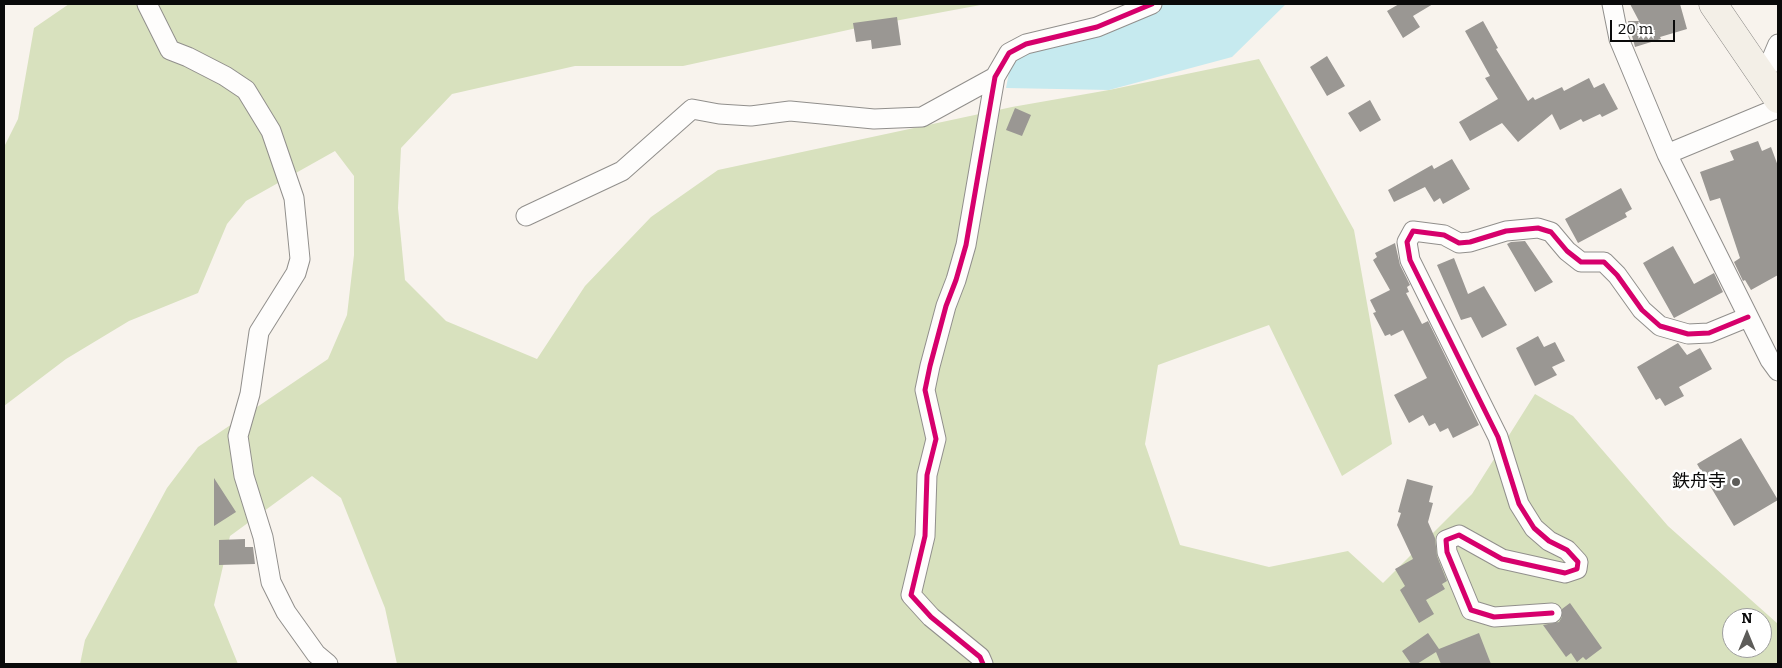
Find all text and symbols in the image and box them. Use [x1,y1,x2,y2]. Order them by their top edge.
scale bar [1612,10,1677,42]
text: 20 m [1618,20,1653,38]
place label: 鉄舟寺 [1672,471,1726,493]
marker: 鉄舟寺 [1730,476,1742,488]
north arrow [1722,608,1772,658]
text: N [1742,610,1752,627]

